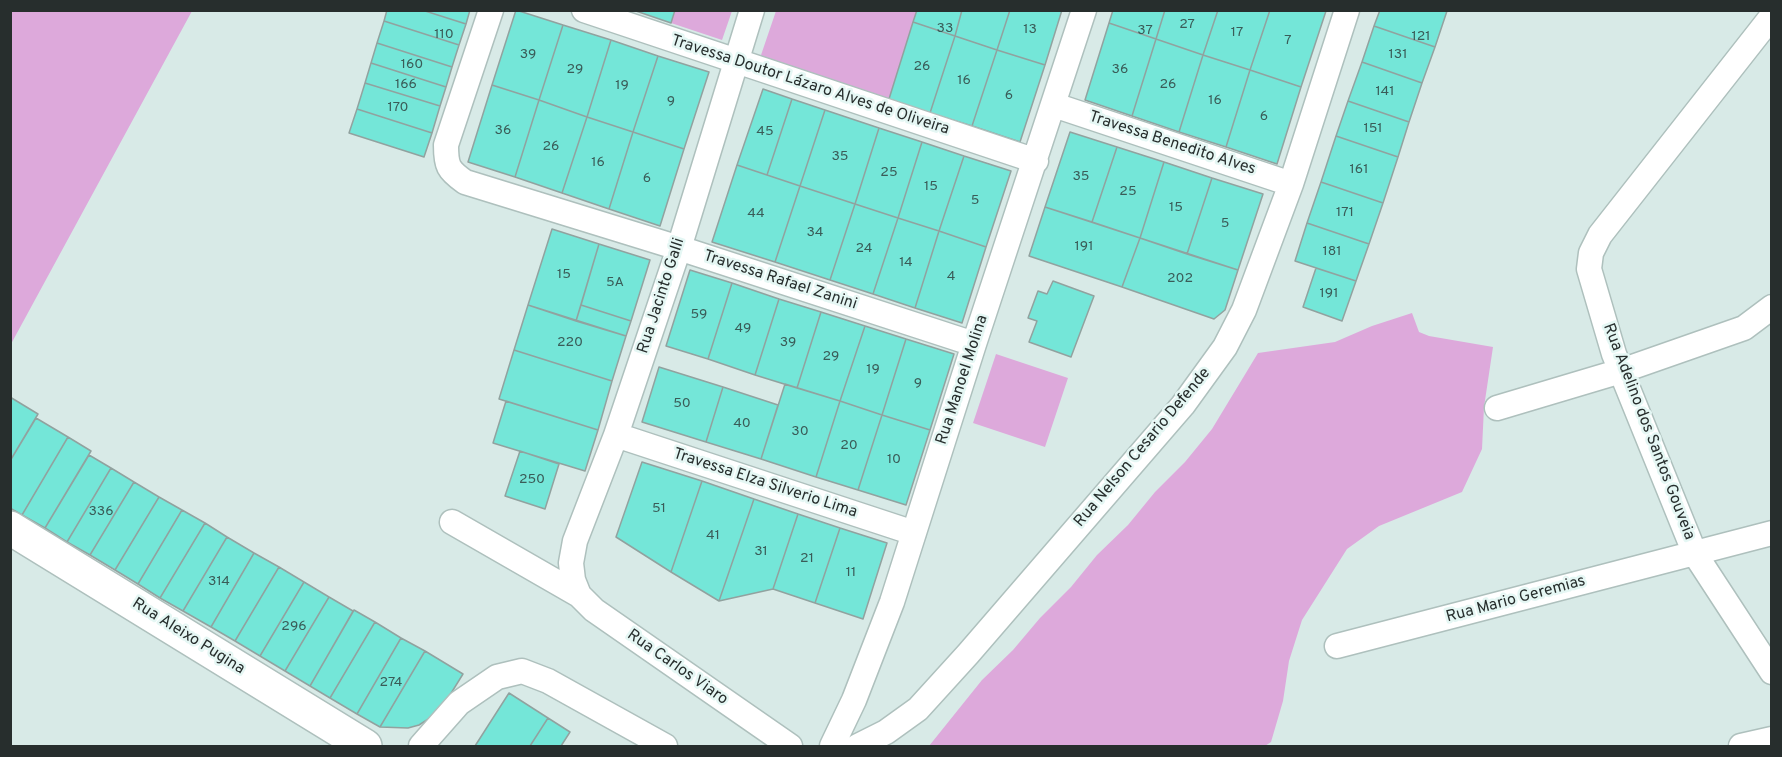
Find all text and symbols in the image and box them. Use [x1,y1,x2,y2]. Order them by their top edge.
house number: 27 [1179,17,1195,33]
house number: 33 [937,21,953,37]
house number: 13 [1023,22,1037,38]
house number: 37 [1137,23,1153,39]
house number: 17 [1231,25,1243,41]
house number: 110 [434,27,454,43]
house number: 121 [1411,29,1431,45]
street label: Travessa Doutor Lázaro Alves de Oliveira [669,32,951,140]
house number: 7 [1284,33,1292,49]
house number: 39 [520,47,536,63]
house number: 131 [1389,47,1407,63]
house number: 160 [401,57,423,73]
house number: 26 [914,59,930,75]
house number: 29 [567,62,583,78]
house number: 36 [1112,62,1128,78]
house number: 16 [957,73,971,89]
house number: 166 [395,77,417,93]
house number: 26 [1160,77,1176,93]
house number: 19 [615,78,629,94]
house number: 141 [1376,84,1394,100]
house number: 6 [1005,88,1013,104]
house number: 16 [1208,93,1222,109]
house number: 9 [667,94,675,110]
house number: 170 [387,100,409,116]
street label: Travessa Benedito Alves [1086,108,1258,180]
house number: 6 [1260,109,1268,125]
house number: 151 [1363,121,1383,137]
house number: 36 [495,123,511,139]
house number: 45 [756,124,774,140]
house number: 26 [543,139,559,155]
house number: 35 [831,149,849,165]
house number: 16 [591,155,605,171]
house number: 161 [1350,162,1368,178]
house number: 25 [880,165,898,181]
house number: 35 [1072,169,1090,185]
house number: 6 [643,171,651,187]
house number: 15 [924,179,938,195]
house number: 25 [1119,184,1137,200]
house number: 5 [971,193,979,209]
house number: 15 [1169,200,1183,216]
house number: 171 [1336,205,1354,221]
house number: 44 [747,206,765,222]
house number: 5 [1221,216,1229,232]
house number: 34 [806,225,824,241]
street label: Rua Jacinto Galli [634,236,690,356]
house number: 191 [1075,239,1093,255]
house number: 24 [855,241,873,257]
house number: 181 [1323,244,1341,260]
street label: Travessa Rafael Zanini [701,247,859,315]
house number: 14 [899,255,913,271]
house number: 15 [557,267,571,283]
house number: 4 [947,269,955,285]
house number: 202 [1167,271,1193,287]
house number: 5A [606,275,624,291]
house number: 191 [1320,286,1338,302]
house number: 59 [691,307,707,323]
street label: Rua Manoel Molina [933,313,993,447]
house number: 49 [735,321,751,337]
street label: Rua Adelino dos Santos Gouveia [1598,321,1698,543]
house number: 220 [557,335,583,351]
house number: 39 [780,335,796,351]
house number: 29 [823,349,839,365]
house number: 19 [866,362,880,378]
street label: Rua Nelson Cesario Defende [1071,364,1215,532]
house number: 9 [914,376,922,392]
house number: 50 [673,396,691,412]
house number: 40 [733,416,751,432]
house number: 30 [791,424,809,440]
house number: 20 [840,438,858,454]
street label: Travessa Elza Silverio Lima [670,445,860,523]
house number: 10 [887,452,901,468]
house number: 250 [519,472,545,488]
house number: 51 [652,501,666,517]
house number: 336 [88,504,114,520]
house number: 41 [706,528,720,544]
house number: 31 [754,544,768,560]
house number: 21 [800,551,814,567]
house number: 11 [846,565,856,581]
street label: Rua Mario Geremias [1444,572,1588,628]
house number: 314 [208,574,230,590]
street label: Rua Aleixo Pugina [128,595,248,679]
house number: 296 [281,619,307,635]
street label: Rua Carlos Viaro [623,626,731,710]
house number: 274 [379,675,403,691]

